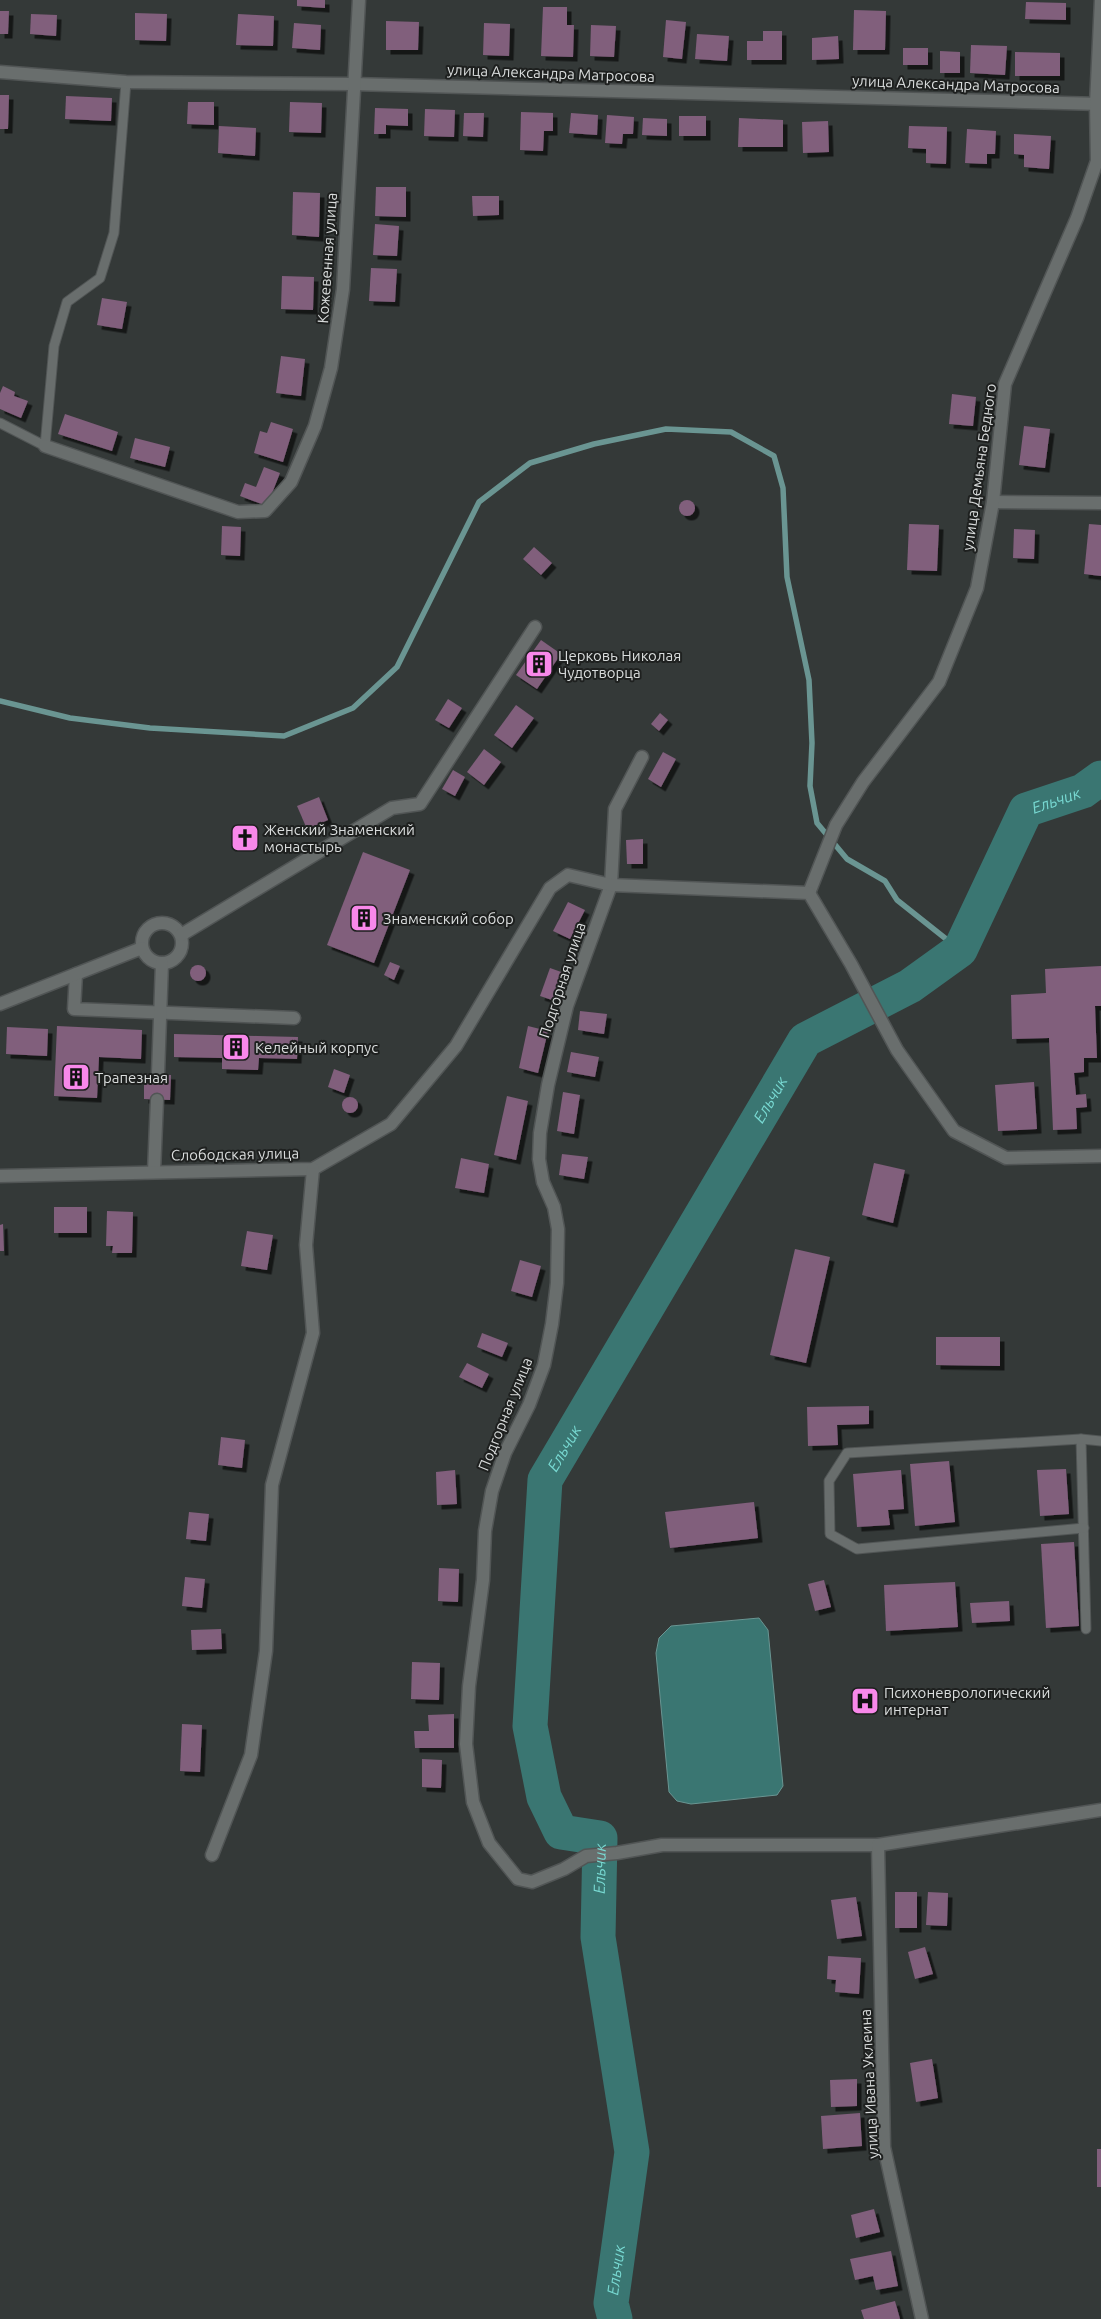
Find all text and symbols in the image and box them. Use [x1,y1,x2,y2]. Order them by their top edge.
street label: улица Александра Матросова [447,61,655,85]
street label: улица Александра Матросова [852,72,1060,96]
street label: Кожевенная улица [314,192,340,324]
street label: улица Демьяна Бедного [959,382,999,552]
place label: Церковь Николая Чудотворца [558,647,681,681]
building icon: Церковь Николая Чудотворца [524,649,554,679]
water label: Ельчик [1029,783,1083,817]
place label: Женский Знаменский монастырь [264,821,415,855]
church icon: Женский Знаменский монастырь [230,823,260,853]
building icon: Знаменский собор [349,903,379,933]
place label: Знаменский собор [383,910,514,927]
street label: Подгорная улица [535,920,589,1040]
building icon: Келейный корпус [221,1032,251,1062]
place label: Келейный корпус [255,1039,378,1056]
building icon: Трапезная [61,1062,91,1092]
place label: Трапезная [95,1069,168,1086]
water label: Ельчик [749,1072,791,1126]
street label: Слободская улица [171,1144,299,1164]
street label: Подгорная улица [475,1355,535,1473]
water label: Ельчик [543,1421,585,1474]
place label: Психоневрологический интернат [884,1684,1050,1718]
hospital icon: Психоневрологический интернат [850,1686,880,1716]
water label: Ельчик [590,1843,609,1894]
street label: улица Ивана Уклеина [857,2009,881,2159]
water label: Ельчик [603,2243,628,2296]

